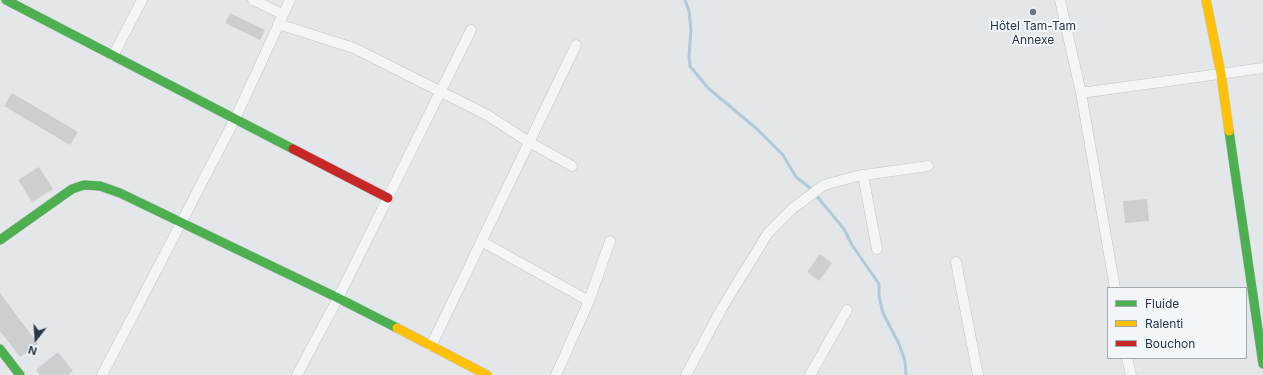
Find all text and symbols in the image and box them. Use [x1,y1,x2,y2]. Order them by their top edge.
marker: Hôtel Tam-Tam Annexe [1028,7,1038,17]
place label: Hôtel Tam-Tam Annexe [990,19,1076,47]
legend [1107,287,1247,359]
text: Fluide [1145,296,1179,311]
text: Ralenti [1145,316,1183,331]
north arrow [16,319,56,359]
text: Bouchon [1145,336,1195,351]
text: N [26,343,39,358]

